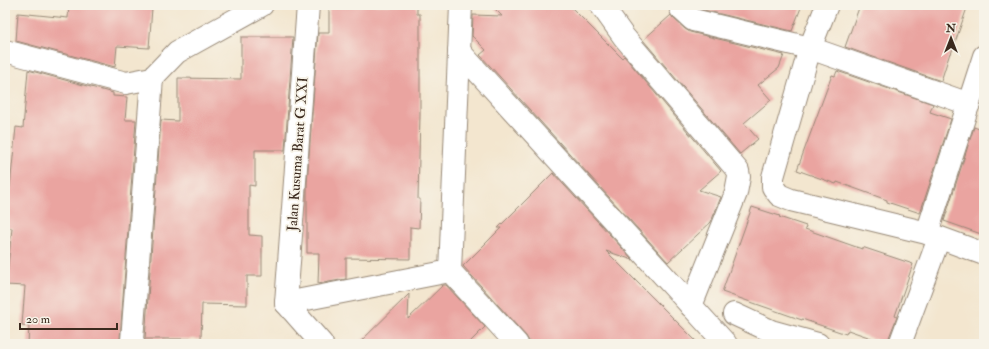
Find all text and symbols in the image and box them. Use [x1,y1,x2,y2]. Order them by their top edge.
north arrow [931,18,971,58]
text: N [945,22,957,35]
street label: Jalan Kusuma Barat G XXI [284,76,311,233]
scale bar [20,305,117,331]
text: 20 m [26,312,51,327]

